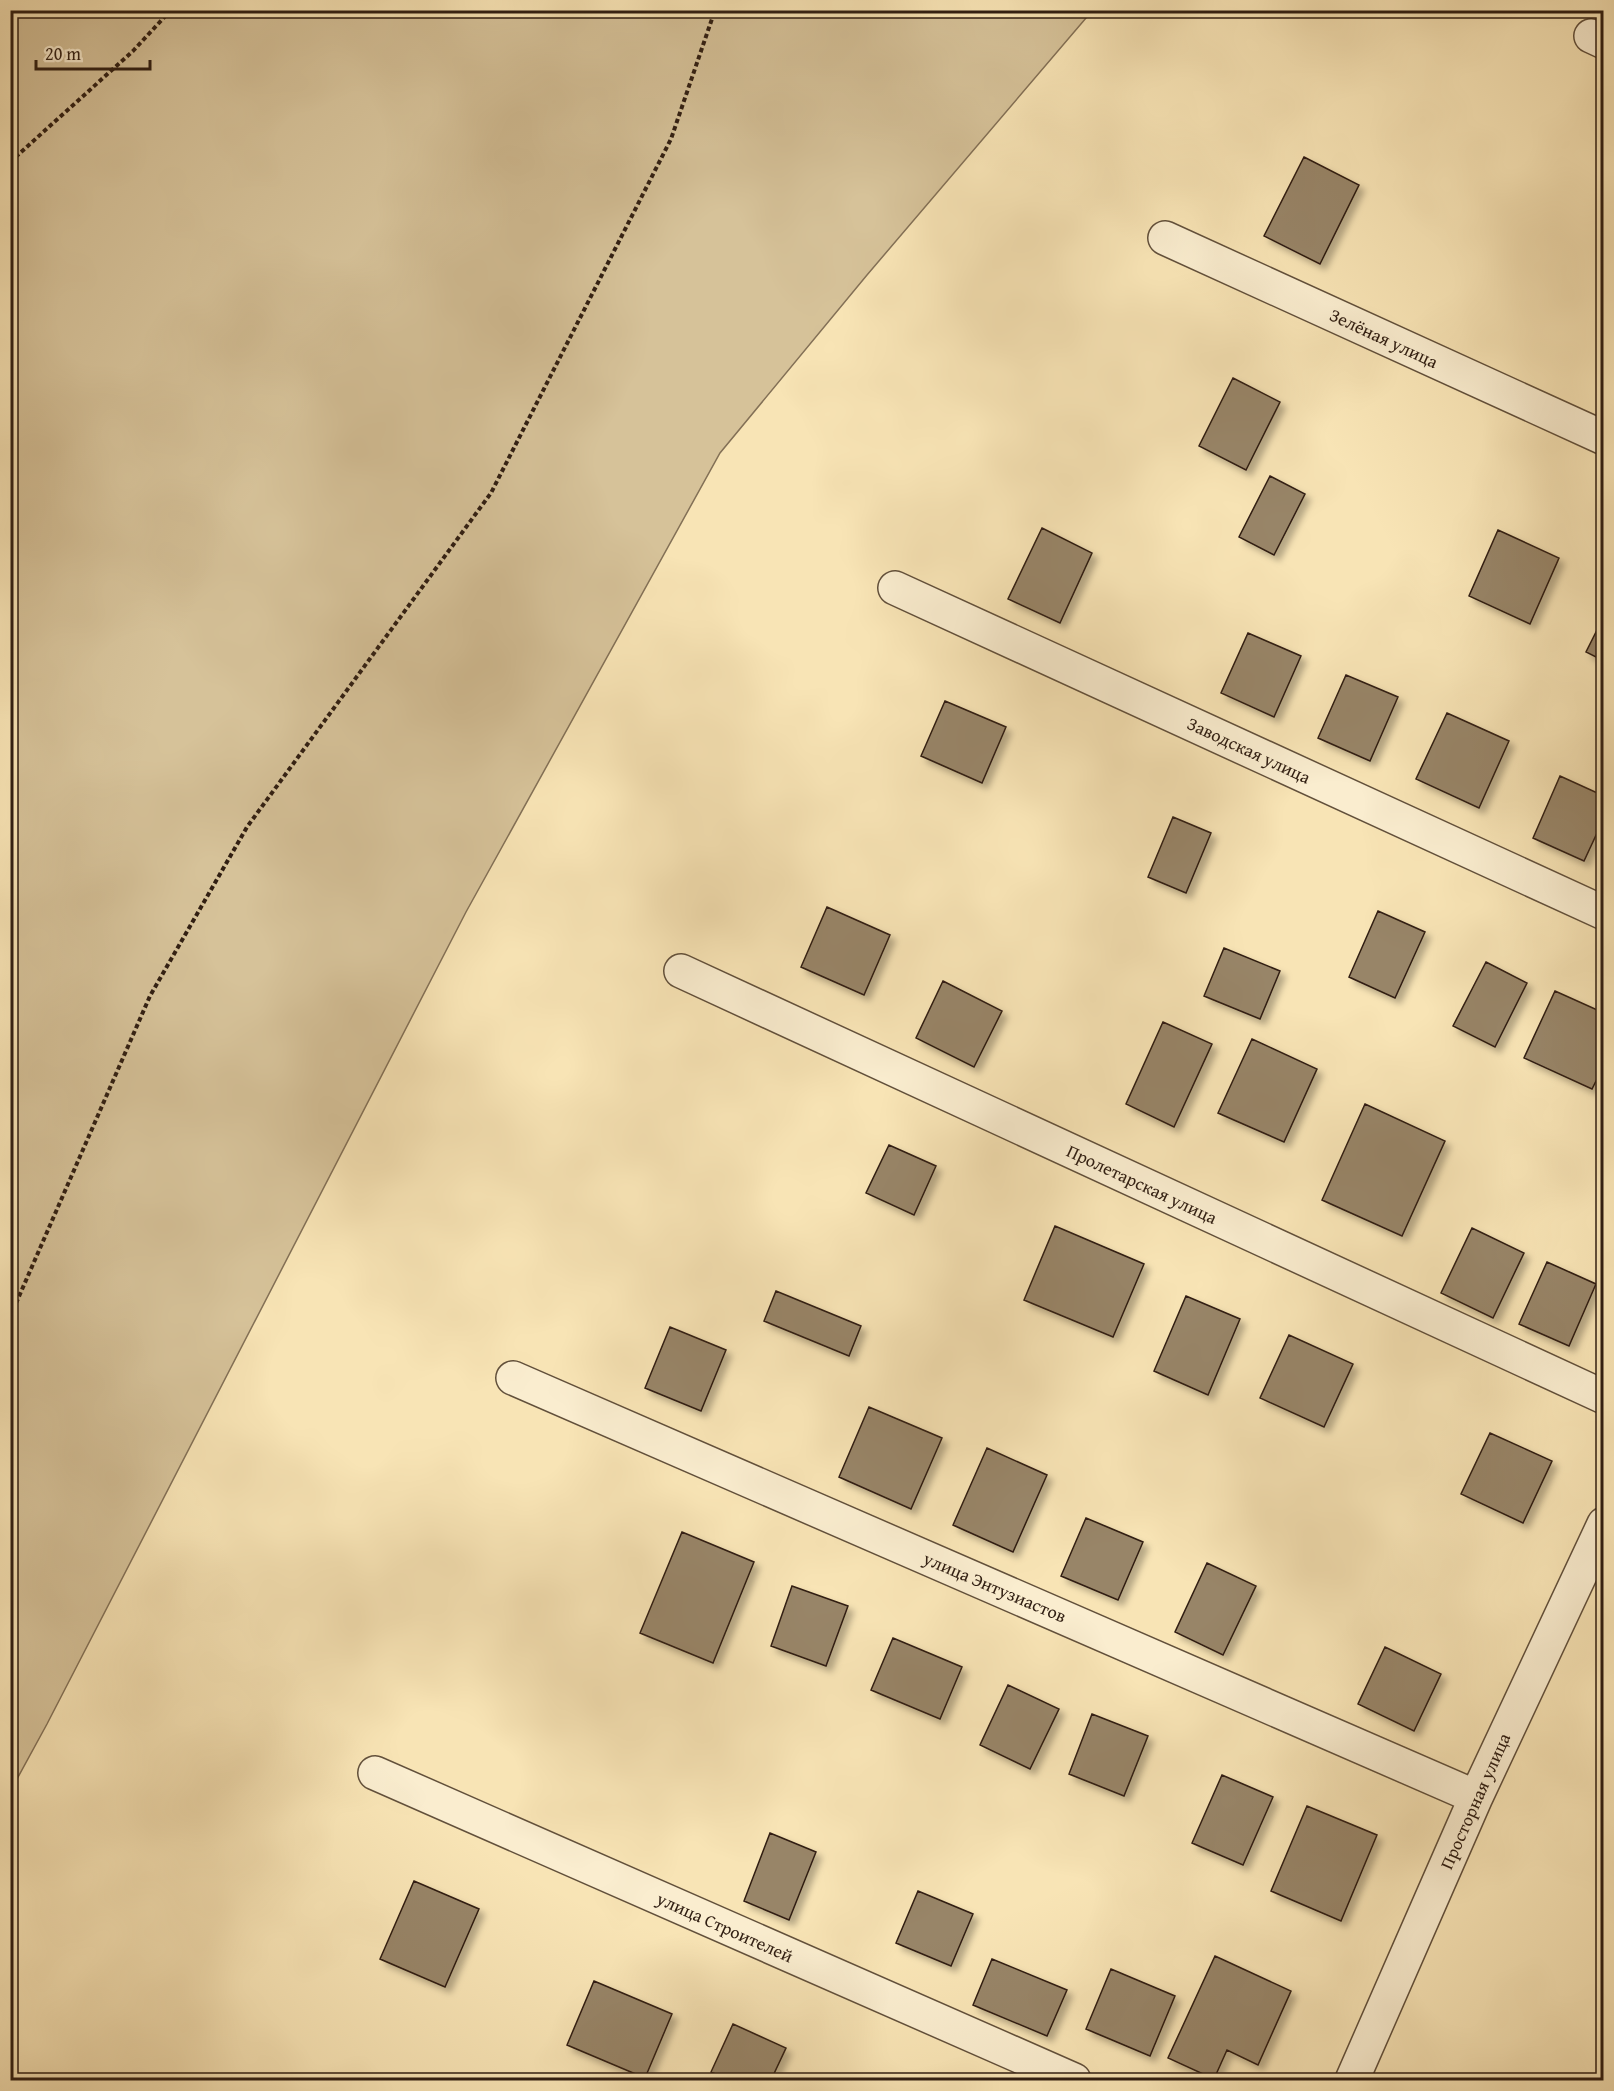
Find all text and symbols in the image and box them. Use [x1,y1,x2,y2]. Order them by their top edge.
scale bar [36,33,150,71]
text: 20 m [45,40,81,67]
street label: Зелёная улица [1325,301,1443,375]
street label: Заводская улица [1183,710,1315,791]
street label: Пролетарская улица [1062,1137,1222,1231]
street label: улица Энтузиастов [918,1544,1071,1629]
street label: Просторная улица [1433,1728,1517,1874]
street label: улица Строителей [652,1884,798,1969]

